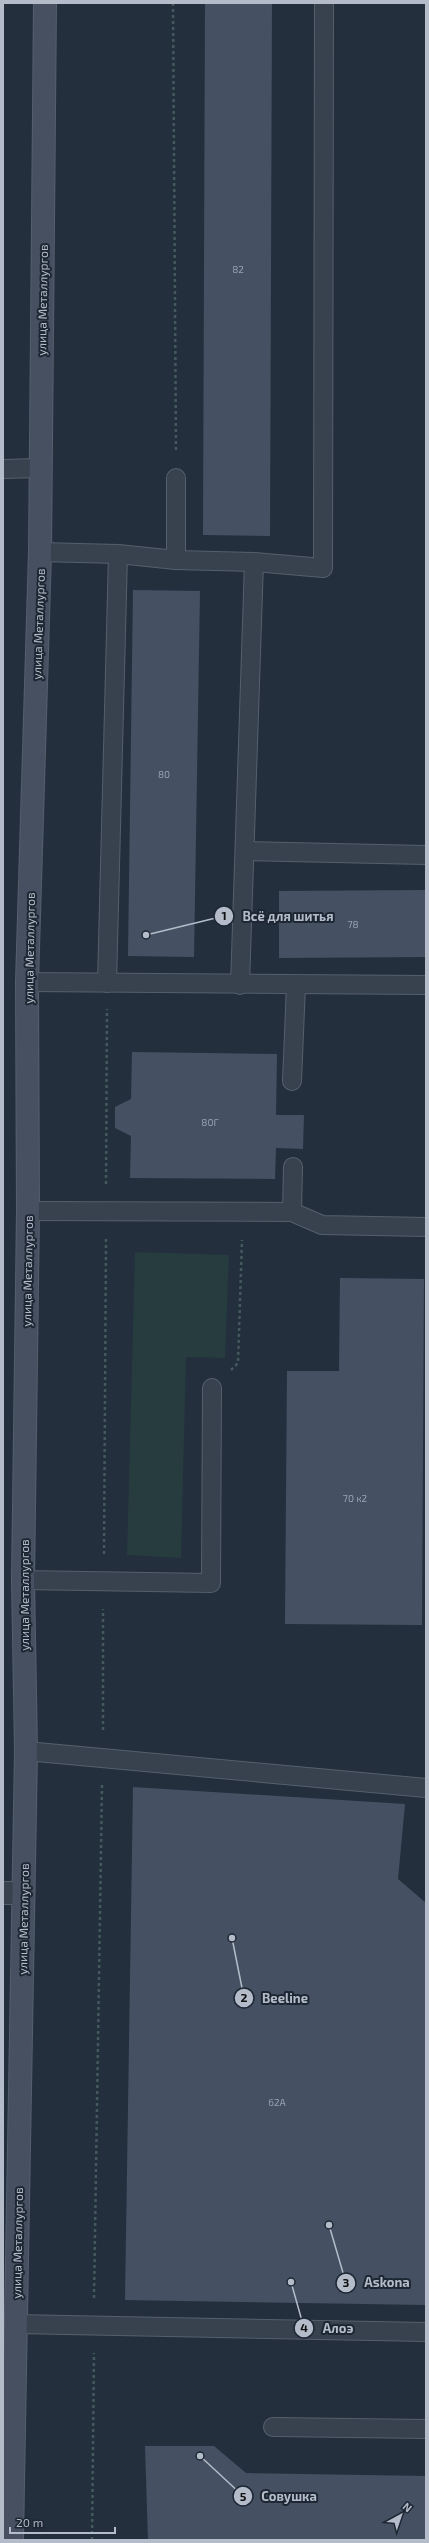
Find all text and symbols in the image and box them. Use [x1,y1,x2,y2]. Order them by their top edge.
street label: улица Металлургов [34,244,51,356]
house number: 82 [232,263,244,275]
street label: улица Металлургов [29,568,48,680]
house number: 80 [158,768,170,780]
street label: улица Металлургов [21,892,38,1004]
callout: Всё для шитья [214,903,341,928]
text: 1 [221,908,227,922]
text: Всё для шитья [243,908,333,924]
house number: 78 [347,918,359,930]
house number: 80Г [201,1116,219,1128]
street label: улица Металлургов [19,1215,36,1327]
house number: 70 к2 [343,1492,368,1504]
street label: улица Металлургов [17,1539,32,1651]
street label: улица Металлургов [15,1863,32,1975]
callout: Beeline [234,1986,316,2011]
text: 2 [241,1990,248,2004]
text: Beeline [262,1990,308,2006]
house number: 62А [268,2096,287,2108]
street label: улица Металлургов [9,2187,26,2299]
callout: Askona [336,2270,417,2295]
text: Askona [364,2274,410,2290]
text: 3 [343,2275,350,2289]
callout: Алоэ [294,2316,361,2341]
text: 4 [300,2320,308,2334]
text: Алоэ [323,2320,353,2336]
callout: Совушка [233,2484,325,2509]
text: Совушка [261,2488,317,2504]
text: 5 [240,2489,247,2503]
north arrow [381,2495,421,2535]
text: N [401,2499,415,2515]
scale bar [10,2509,115,2535]
text: 20 m [16,2515,43,2529]

